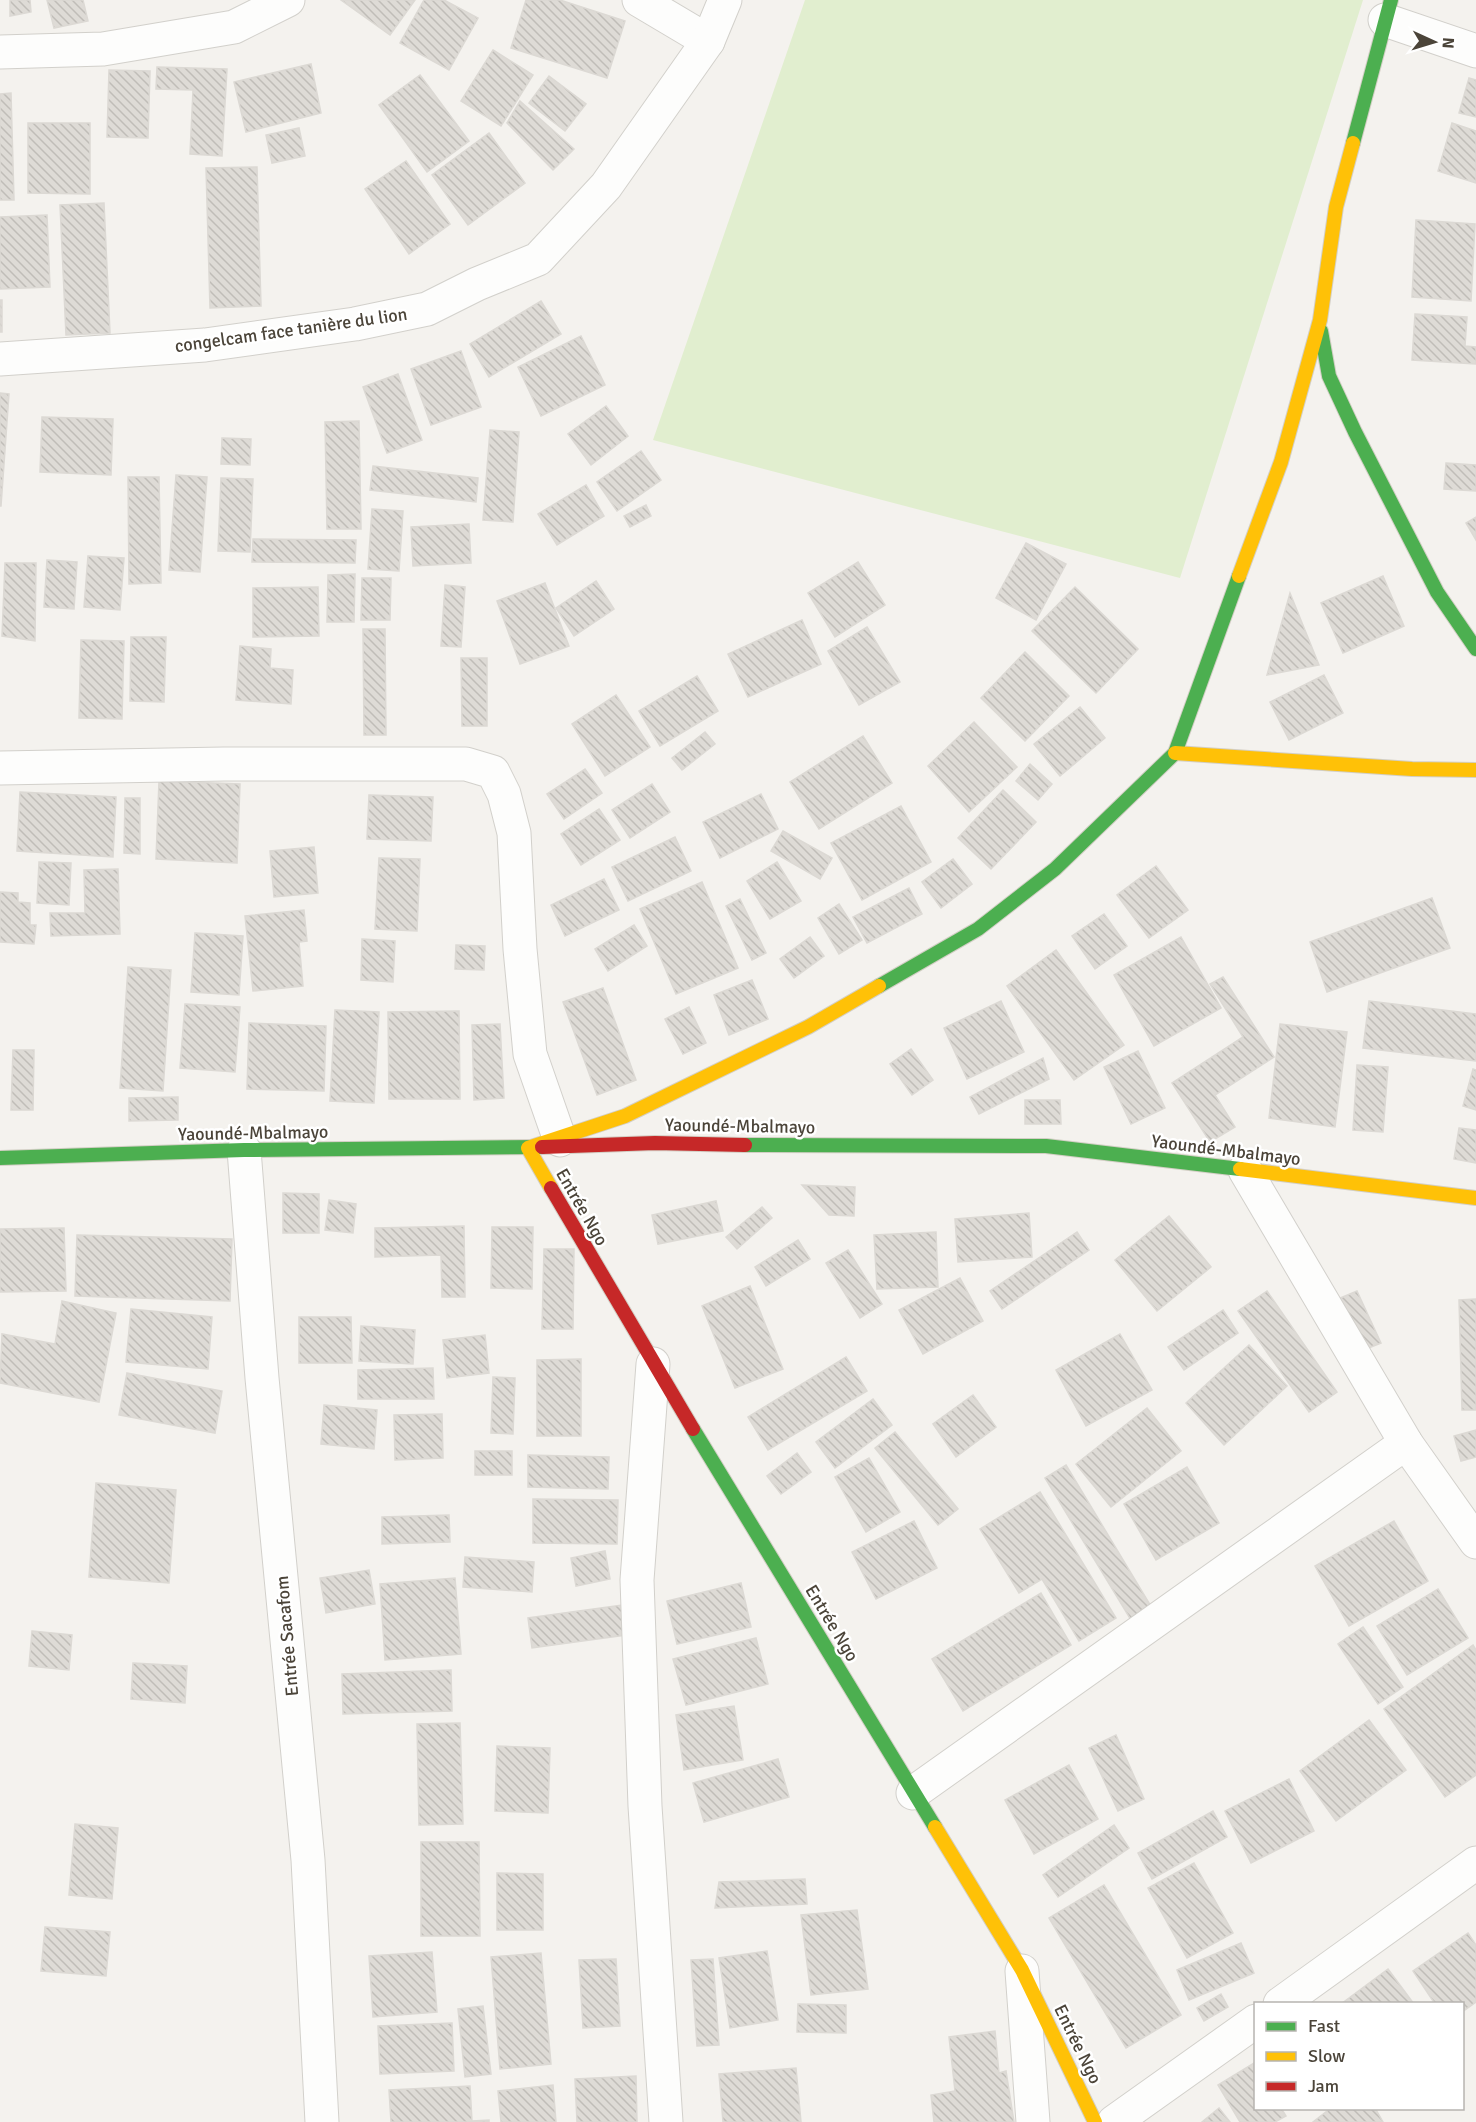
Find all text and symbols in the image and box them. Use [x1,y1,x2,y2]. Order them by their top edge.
north arrow [1404,12,1464,72]
text: N [1438,37,1458,49]
street label: congelcam face tanière du lion [173,303,409,357]
street label: Yaoundé-Mbalmayo [665,1114,815,1138]
street label: Yaoundé-Mbalmayo [178,1121,328,1145]
street label: Yaoundé-Mbalmayo [1150,1130,1302,1170]
street label: Entrée Ngo [551,1164,613,1250]
street label: Entrée Sacafom [271,1575,303,1697]
street label: Entrée Ngo [801,1581,863,1665]
street label: Entrée Ngo [1049,2001,1107,2087]
legend [1254,2002,1464,2110]
text: Fast [1308,2015,1340,2037]
text: Slow [1308,2045,1345,2067]
text: Jam [1308,2075,1339,2097]

